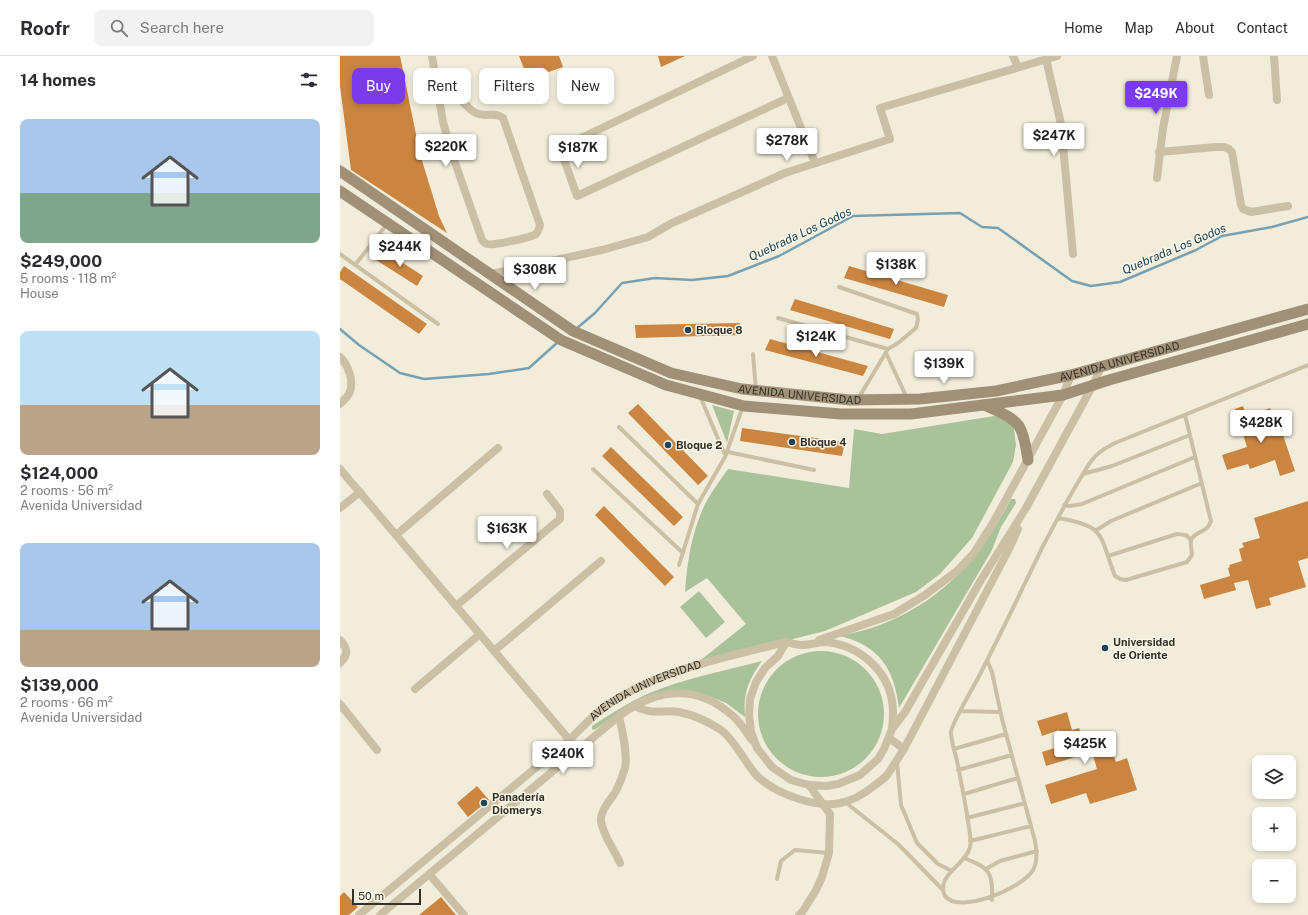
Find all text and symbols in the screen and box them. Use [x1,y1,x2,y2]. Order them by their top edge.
search box [94,10,374,46]
text: Roofr [20,17,70,39]
icon: search [108,17,130,39]
text: Search here [140,19,224,36]
text: Home [1064,20,1103,36]
text: Map [1125,20,1153,36]
text: About [1175,20,1215,36]
text: Contact [1237,20,1288,36]
chip: Buy [352,68,405,104]
chip: Rent [413,68,471,104]
chip: Filters [479,68,549,104]
chip: New [557,68,614,104]
icon: filters [298,69,320,91]
text: 14 homes [20,70,96,90]
pin: $249K [1128,81,1184,115]
text: $249K [1134,86,1178,101]
pin: $247K [1026,123,1082,157]
pin: $278K [759,128,815,162]
text: $247K [1032,128,1076,143]
text: $278K [765,133,809,148]
pin: $220K [418,134,474,168]
pin: $187K [550,135,606,169]
text: $220K [424,139,468,154]
text: $187K [558,140,598,155]
icon: home [134,145,206,217]
water label: Quebrada Los Godos [746,204,854,264]
water label: Quebrada Los Godos [1120,221,1228,277]
pin: $244K [372,234,428,268]
text: $244K [378,239,422,254]
text: $249,000 [20,251,102,271]
pin: $138K [868,252,924,286]
pin: $308K [507,257,563,291]
text: $138K [875,257,917,272]
text: $308K [513,262,557,277]
text: 5 rooms · 118 m² [20,271,116,286]
text: House [20,286,59,301]
place label: Bloque 8 [696,324,743,336]
pin: $124K [788,324,844,358]
marker: Bloque 8 [683,325,693,335]
text: $124K [796,329,836,344]
street label: AVENIDA UNIVERSIDAD [1058,339,1181,383]
pin: $139K [916,351,972,385]
text: $139K [924,356,964,371]
icon: home [134,357,206,429]
street label: AVENIDA UNIVERSIDAD [737,382,862,406]
pin: $428K [1233,410,1289,444]
text: $428K [1239,415,1283,430]
place label: Bloque 4 [800,436,846,448]
marker: Bloque 4 [787,437,797,447]
place label: Bloque 2 [676,439,722,451]
marker: Bloque 2 [663,440,673,450]
text: $124,000 [20,463,98,483]
text: 2 rooms · 56 m² [20,483,113,498]
text: Avenida Universidad [20,498,142,513]
pin: $163K [479,516,535,550]
text: $163K [487,521,527,536]
icon: home [134,569,206,641]
place label: Universidad de Oriente [1113,636,1175,661]
marker: Universidad de Oriente [1100,643,1110,653]
street label: AVENIDA UNIVERSIDAD [587,658,703,723]
text: $139,000 [20,675,99,695]
text: 2 rooms · 66 m² [20,695,113,710]
text: Avenida Universidad [20,710,142,725]
pin: $425K [1057,731,1113,765]
text: $425K [1063,736,1107,751]
pin: $240K [535,741,591,775]
text: $240K [541,746,585,761]
map controls [1252,755,1296,903]
button: layers [1252,755,1296,799]
place label: Panadería Diomerys [492,791,545,816]
marker: Panadería Diomerys [479,798,489,808]
button: + [1252,807,1296,851]
button: − [1252,859,1296,903]
scale bar [352,887,421,906]
text: 50 m [358,890,384,902]

